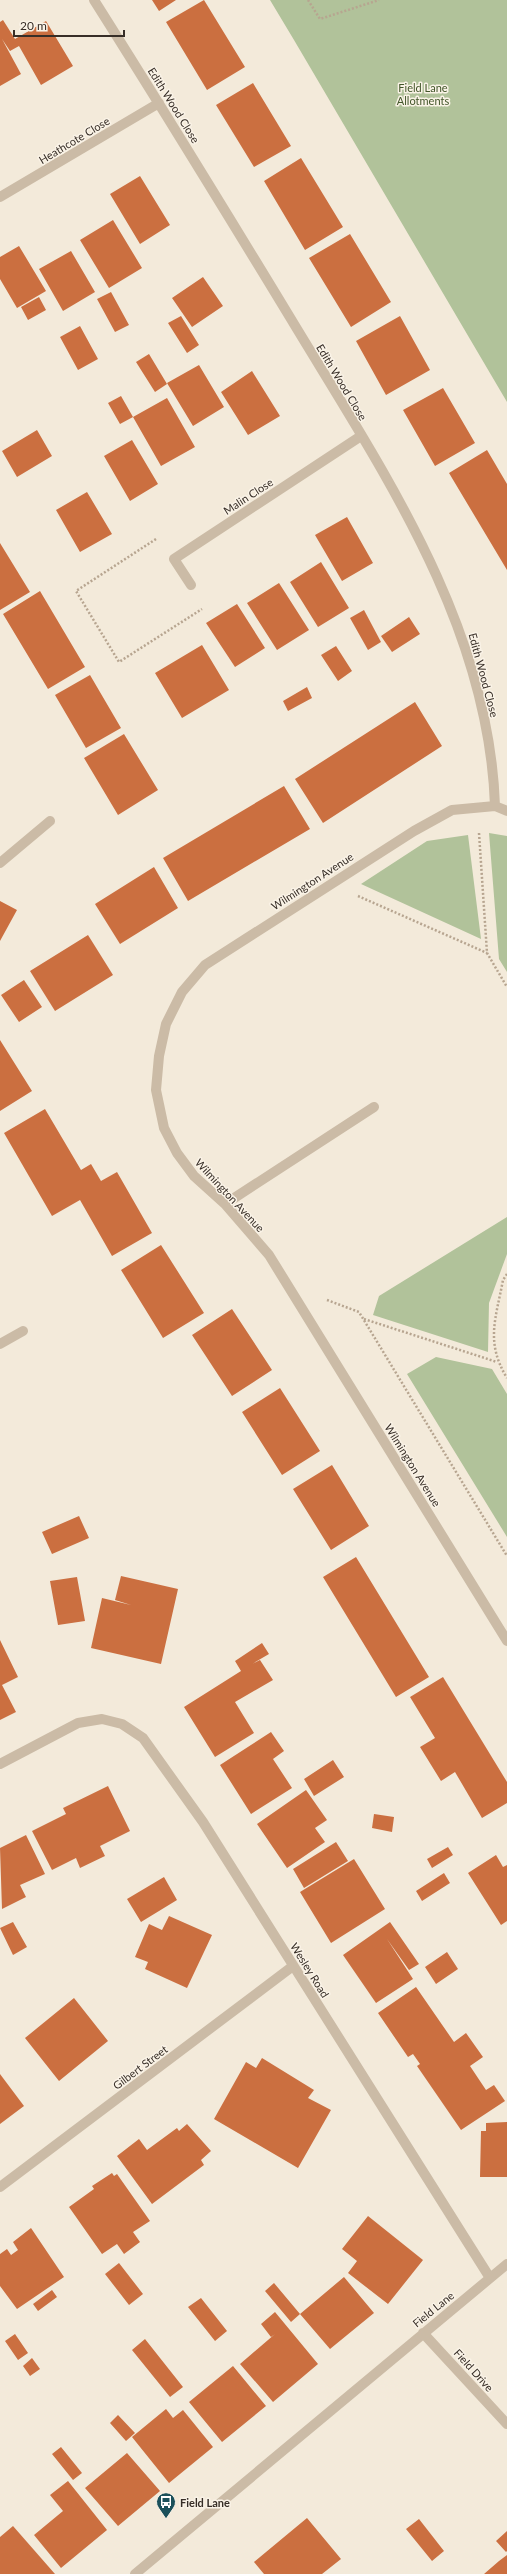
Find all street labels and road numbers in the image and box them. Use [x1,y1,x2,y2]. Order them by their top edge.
street label: Edith Wood Close [146,65,203,145]
street label: Heathcote Close [36,114,112,166]
street label: Edith Wood Close [314,342,370,423]
street label: Malin Close [221,475,275,517]
street label: Edith Wood Close [467,631,502,719]
street label: Wilmington Avenue [268,849,356,912]
street label: Wilmington Avenue [193,1156,267,1234]
street label: Wilmington Avenue [382,1421,444,1509]
street label: Wesley Road [288,1940,332,2000]
street label: Gilbert Street [110,2042,170,2092]
street label: Field Lane [410,2288,456,2330]
street label: Field Drive [452,2346,497,2394]

